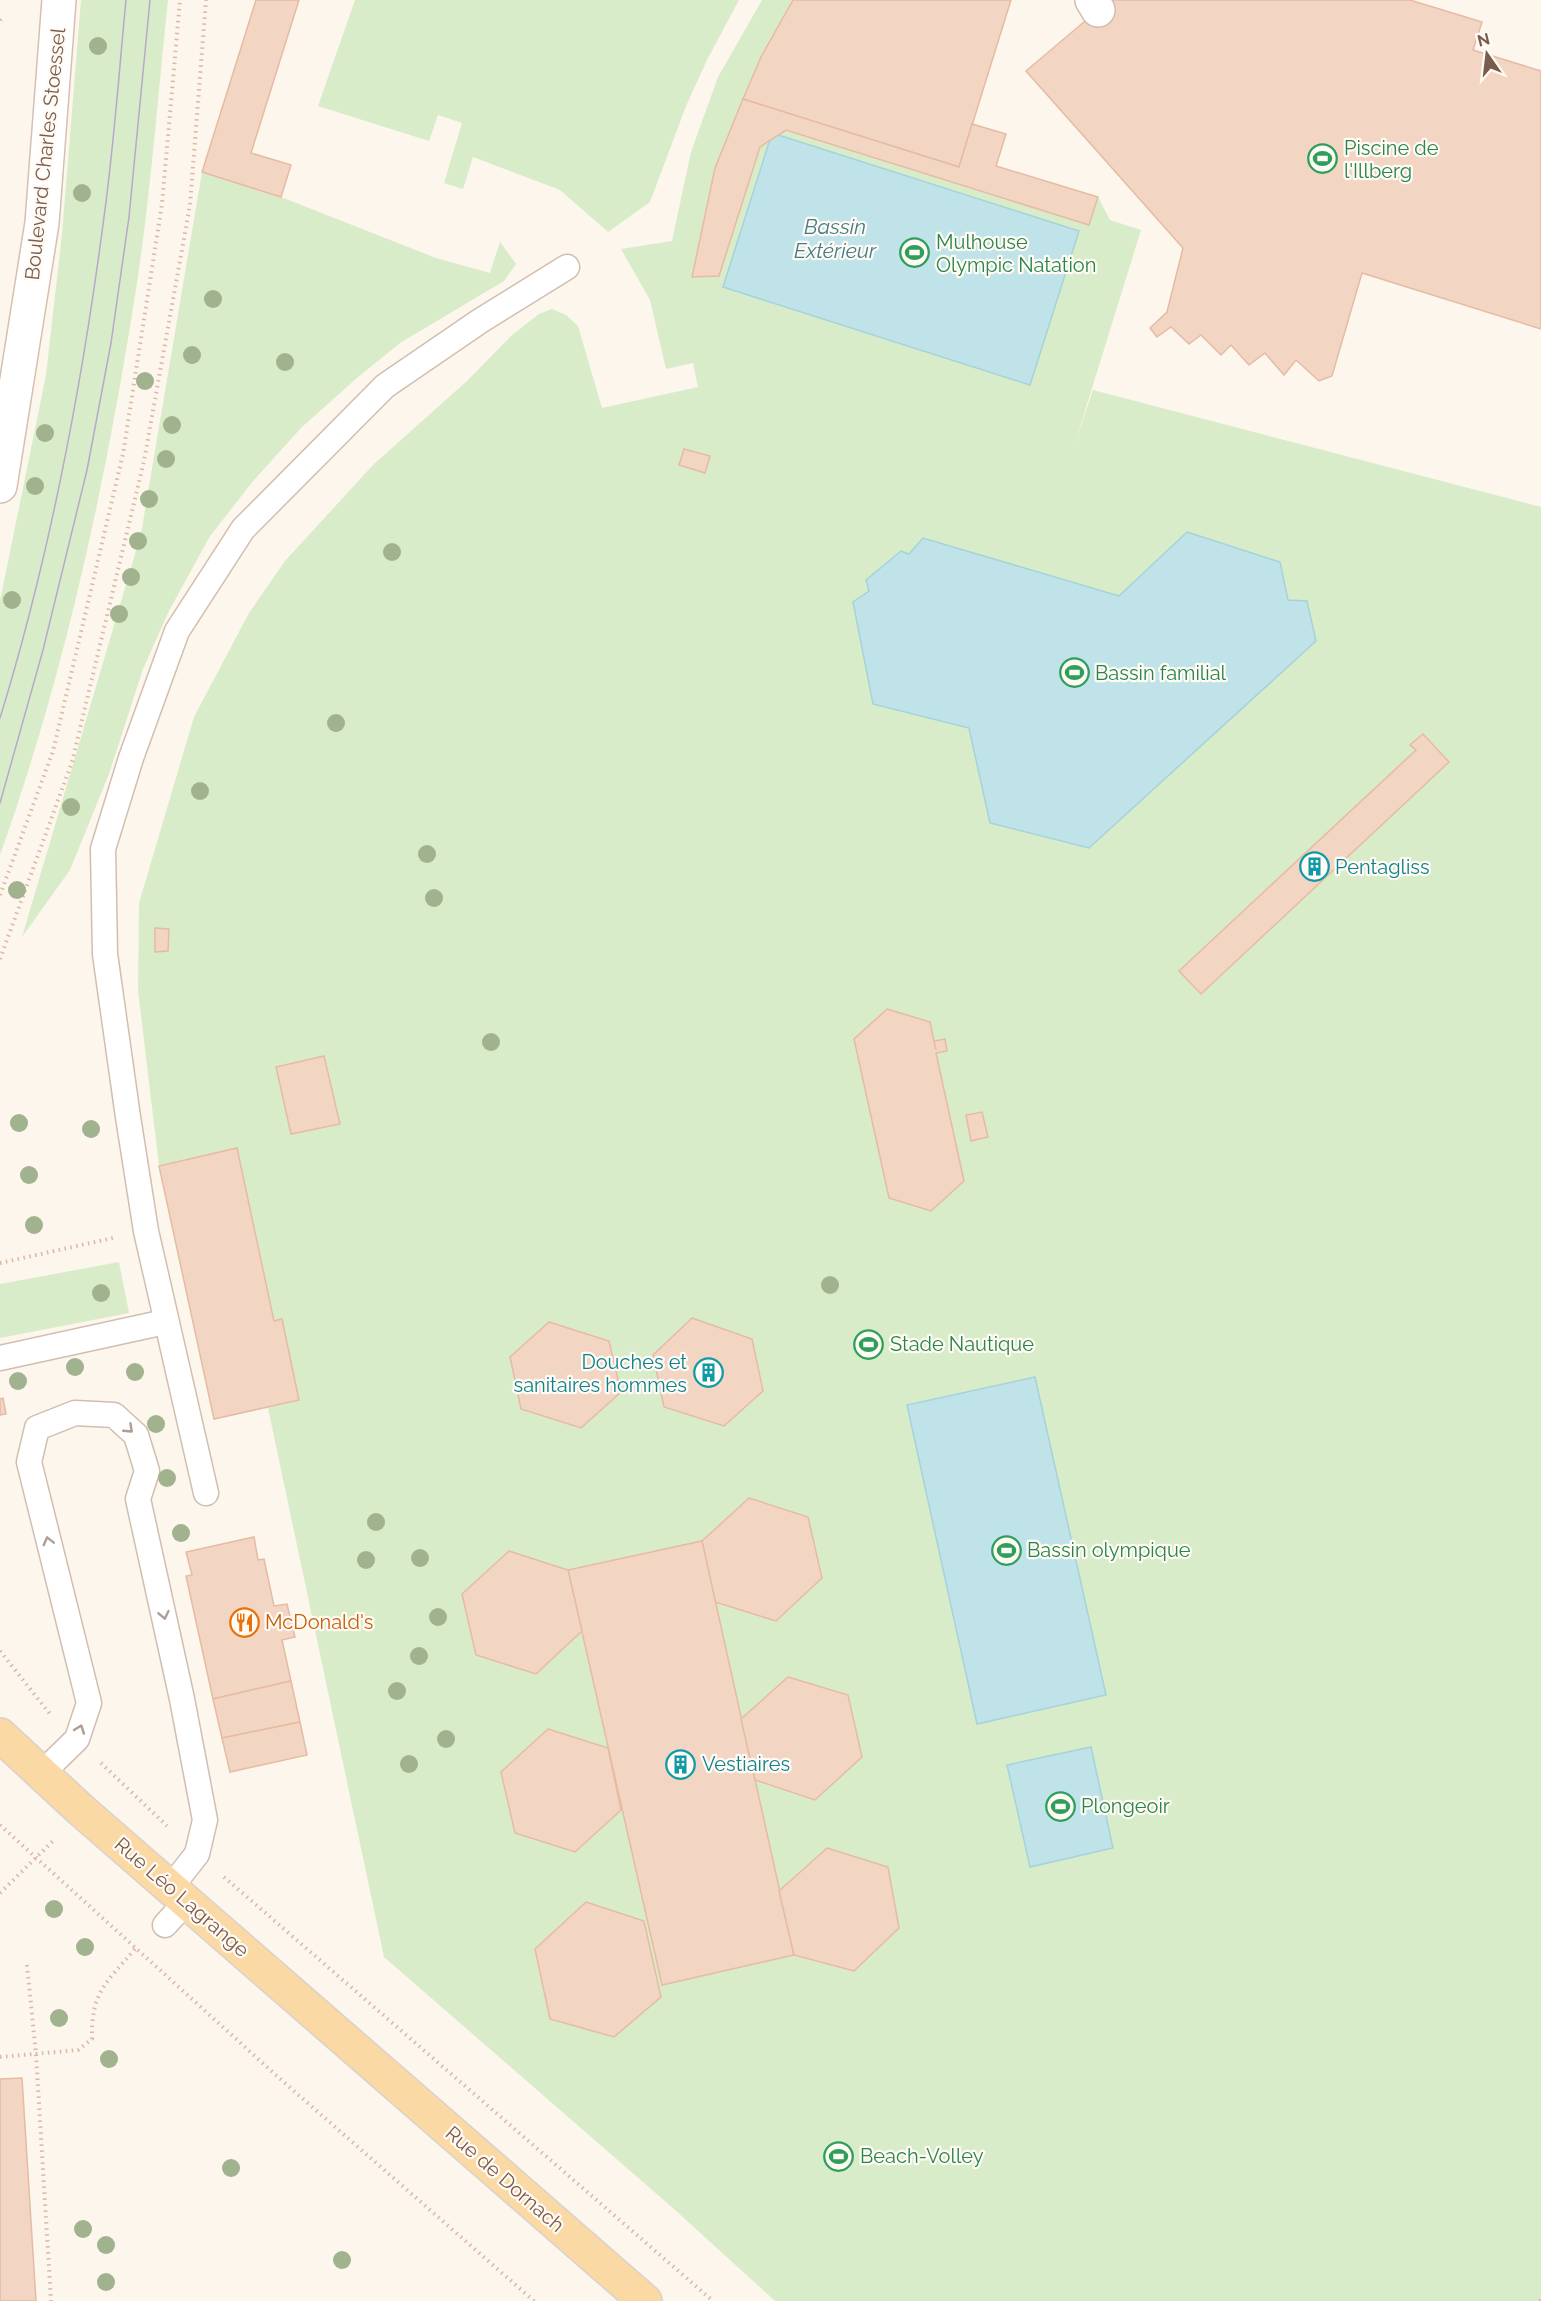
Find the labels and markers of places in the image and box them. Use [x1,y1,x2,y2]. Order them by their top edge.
place label: Piscine de l'Illberg [1344,136,1439,183]
sports icon: Piscine de l'Illberg [1307,143,1339,175]
place label: Mulhouse Olympic Natation [936,230,1096,277]
sports icon: Mulhouse Olympic Natation [899,237,931,269]
sports icon: Bassin familial [1058,657,1090,689]
place label: Bassin familial [1095,661,1227,685]
building icon: Pentagliss [1298,851,1330,883]
place label: Pentagliss [1335,855,1430,879]
sports icon: Stade Nautique [853,1328,885,1360]
place label: Stade Nautique [890,1332,1034,1356]
place label: Douches et sanitaires hommes [514,1350,687,1397]
building icon: Douches et sanitaires hommes [692,1357,724,1389]
sports icon: Bassin olympique [990,1534,1022,1566]
place label: Bassin olympique [1027,1538,1191,1562]
restaurant icon: McDonald's [228,1606,260,1638]
place label: McDonald's [265,1610,373,1634]
building icon: Vestiaires [665,1748,697,1780]
place label: Vestiaires [702,1752,790,1776]
sports icon: Plongeoir [1044,1790,1076,1822]
place label: Plongeoir [1081,1794,1170,1818]
sports icon: Beach-Volley [823,2140,855,2172]
place label: Beach-Volley [860,2144,984,2168]

